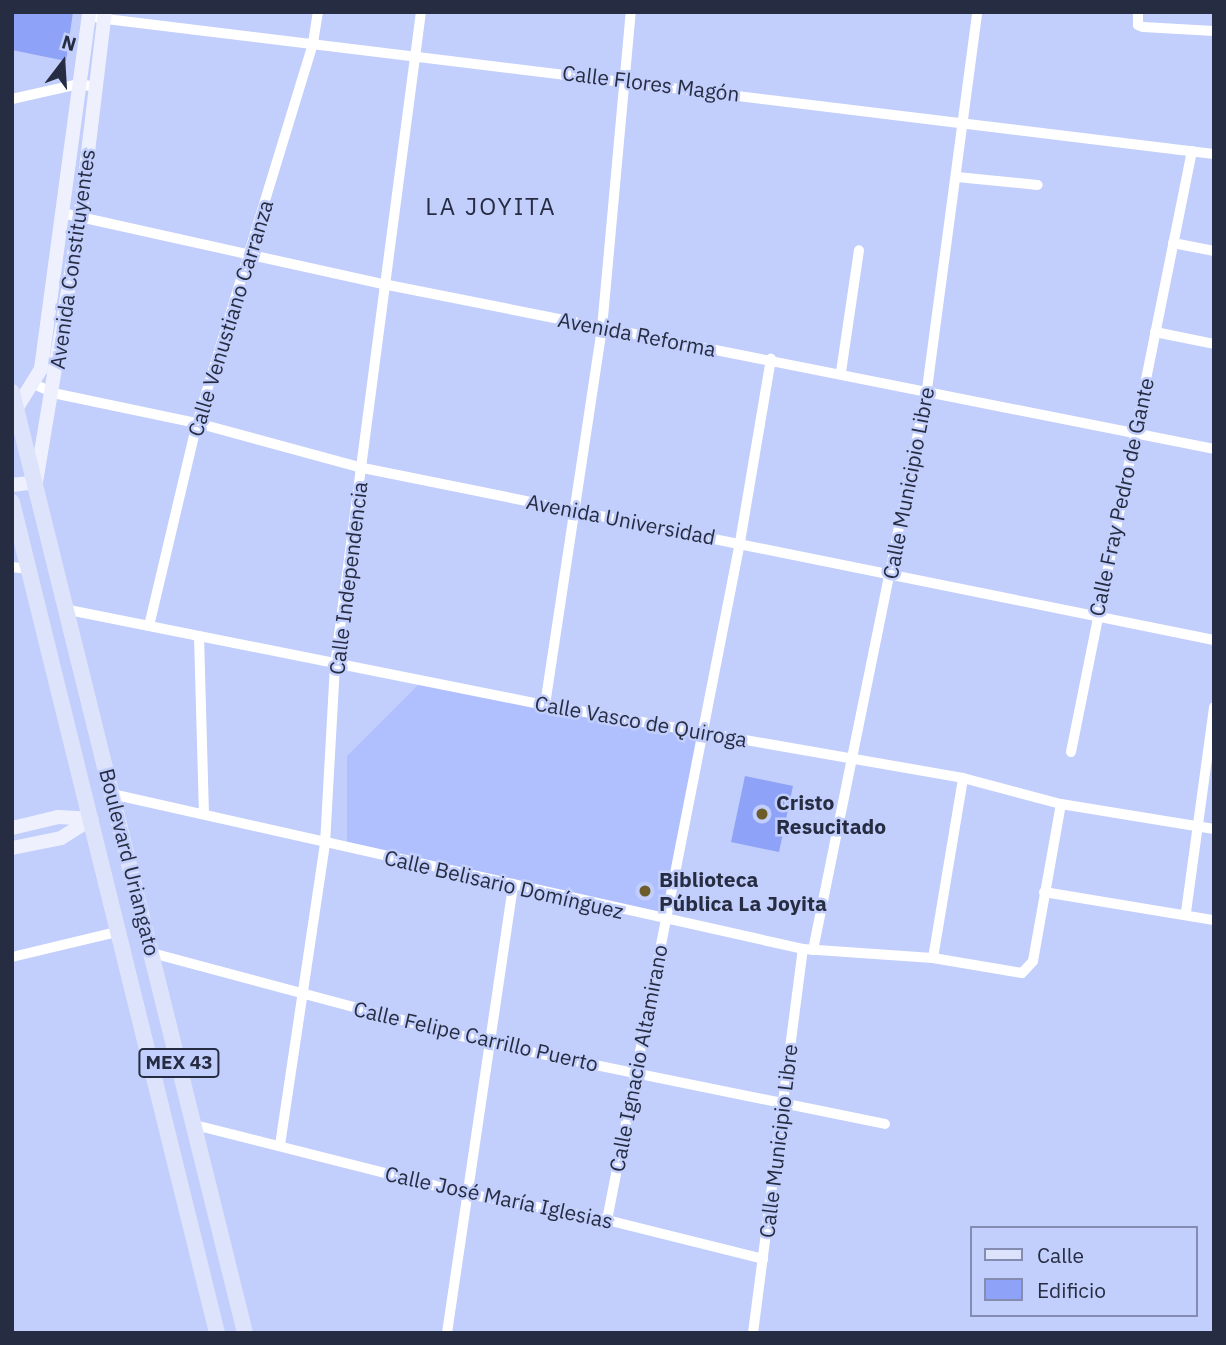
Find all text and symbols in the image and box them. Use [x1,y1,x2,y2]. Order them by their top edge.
north arrow [28,28,98,98]
text: N [59,29,79,56]
street label: Calle Flores Magón [561,60,741,106]
street label: Avenida Constituyentes [44,147,100,371]
district label: LA JOYITA [426,193,556,221]
street label: Calle Venustiano Carranza [182,197,278,439]
street label: Avenida Reforma [556,306,718,362]
street label: Calle Fray Pedro de Gante [1083,375,1159,619]
street label: Calle Municipio Libre [877,385,939,581]
street label: Calle Independencia [324,480,372,676]
street label: Avenida Universidad [524,488,718,550]
street label: Calle Vasco de Quiroga [533,690,749,752]
street label: Boulevard Uriangato [95,766,165,958]
place label: Cristo Resucitado [776,789,886,839]
marker: Cristo Resucitado [754,806,770,822]
street label: Calle Belisario Domínguez [382,844,626,924]
place label: Biblioteca Pública La Joyita [659,866,827,916]
marker: Biblioteca Pública La Joyita [637,883,653,899]
street label: Calle Ignacio Altamirano [604,942,672,1174]
street label: Calle Felipe Carrillo Puerto [351,996,601,1076]
street label: Calle Municipio Libre [754,1043,802,1239]
road number: MEX 43 [137,1048,221,1078]
street label: Calle José María Iglesias [383,1161,615,1233]
legend [970,1226,1198,1317]
text: Calle [1037,1241,1084,1269]
text: Edificio [1037,1276,1106,1304]

